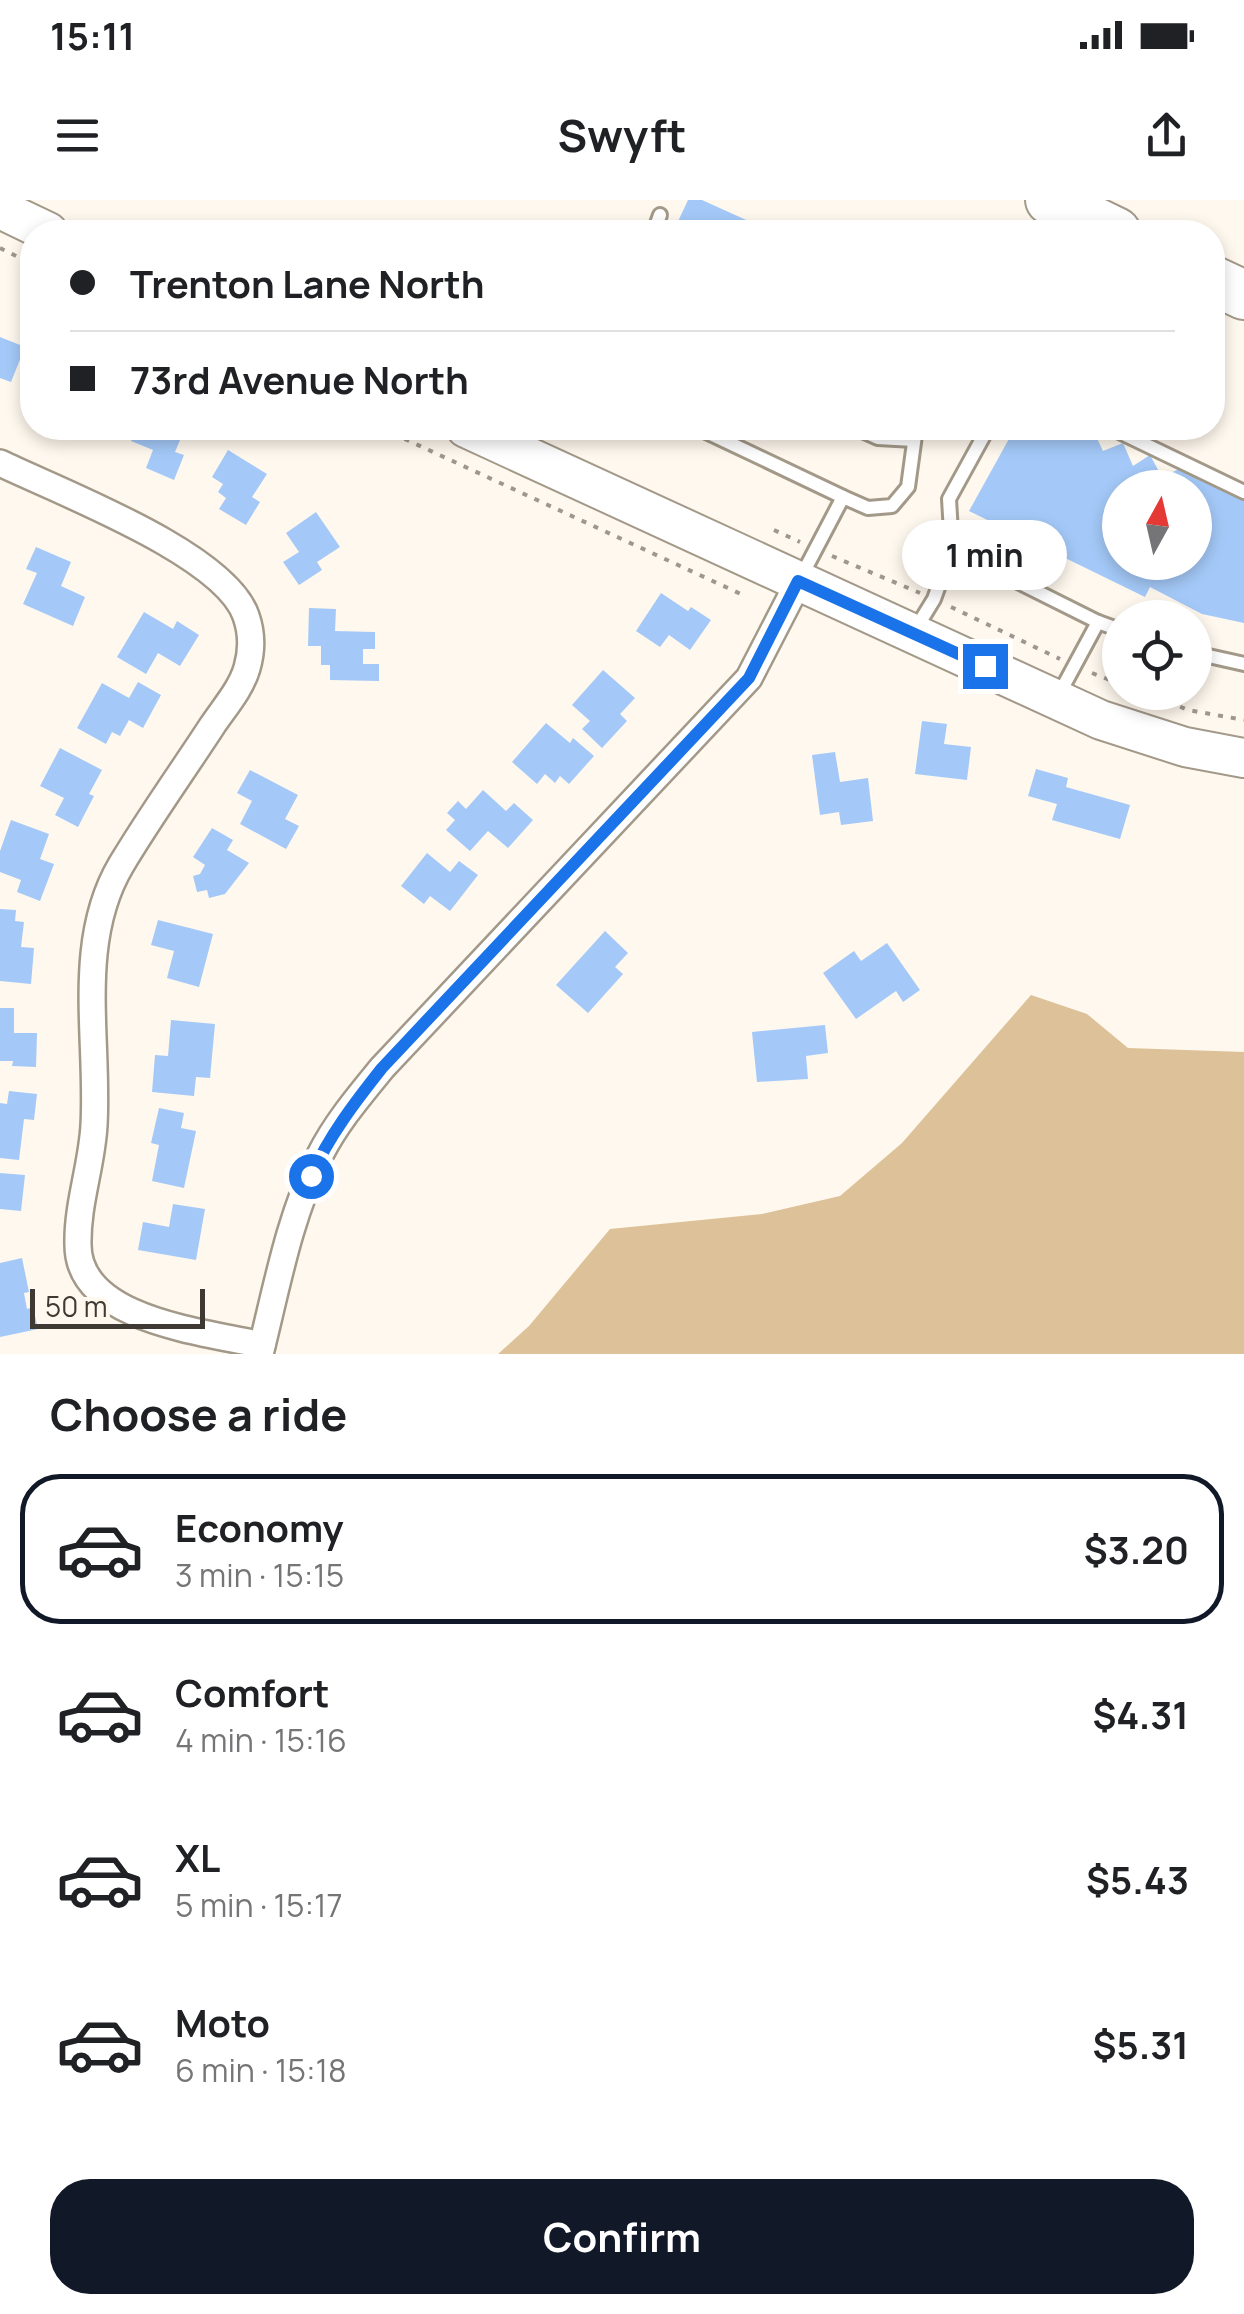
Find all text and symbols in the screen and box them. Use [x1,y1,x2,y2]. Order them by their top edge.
text: 15:11 [50,9,135,61]
text: Swyft [558,104,686,166]
icon: menu [50,108,105,163]
icon: share [1139,108,1194,163]
text: Trenton Lane North [130,257,485,309]
text: 73rd Avenue North [130,353,469,405]
north arrow [1102,470,1212,580]
map controls [1102,470,1212,710]
callout: 1 min [902,521,1068,591]
text: 1 min [945,533,1024,577]
button: locate [1102,600,1212,710]
route end [963,644,1008,689]
route start [289,1154,334,1199]
scale bar [30,1284,205,1328]
text: 50 m [45,1287,108,1325]
text: Choose a ride [50,1383,347,1445]
text: Economy [175,1501,344,1553]
icon: car [55,1504,145,1594]
text: $3.20 [1084,1523,1189,1575]
text: 3 min · 15:15 [175,1553,344,1597]
text: Comfort [175,1666,329,1718]
icon: car [55,1669,145,1759]
text: $4.31 [1092,1688,1189,1740]
text: 4 min · 15:16 [175,1718,347,1762]
text: XL [175,1831,220,1883]
icon: car [55,1834,145,1924]
text: $5.43 [1086,1853,1189,1905]
text: 5 min · 15:17 [175,1883,343,1927]
text: Moto [175,1996,270,2048]
icon: car [55,1999,145,2089]
text: $5.31 [1093,2018,1189,2070]
text: 6 min · 15:18 [175,2048,347,2092]
button: Confirm [50,2179,1194,2294]

